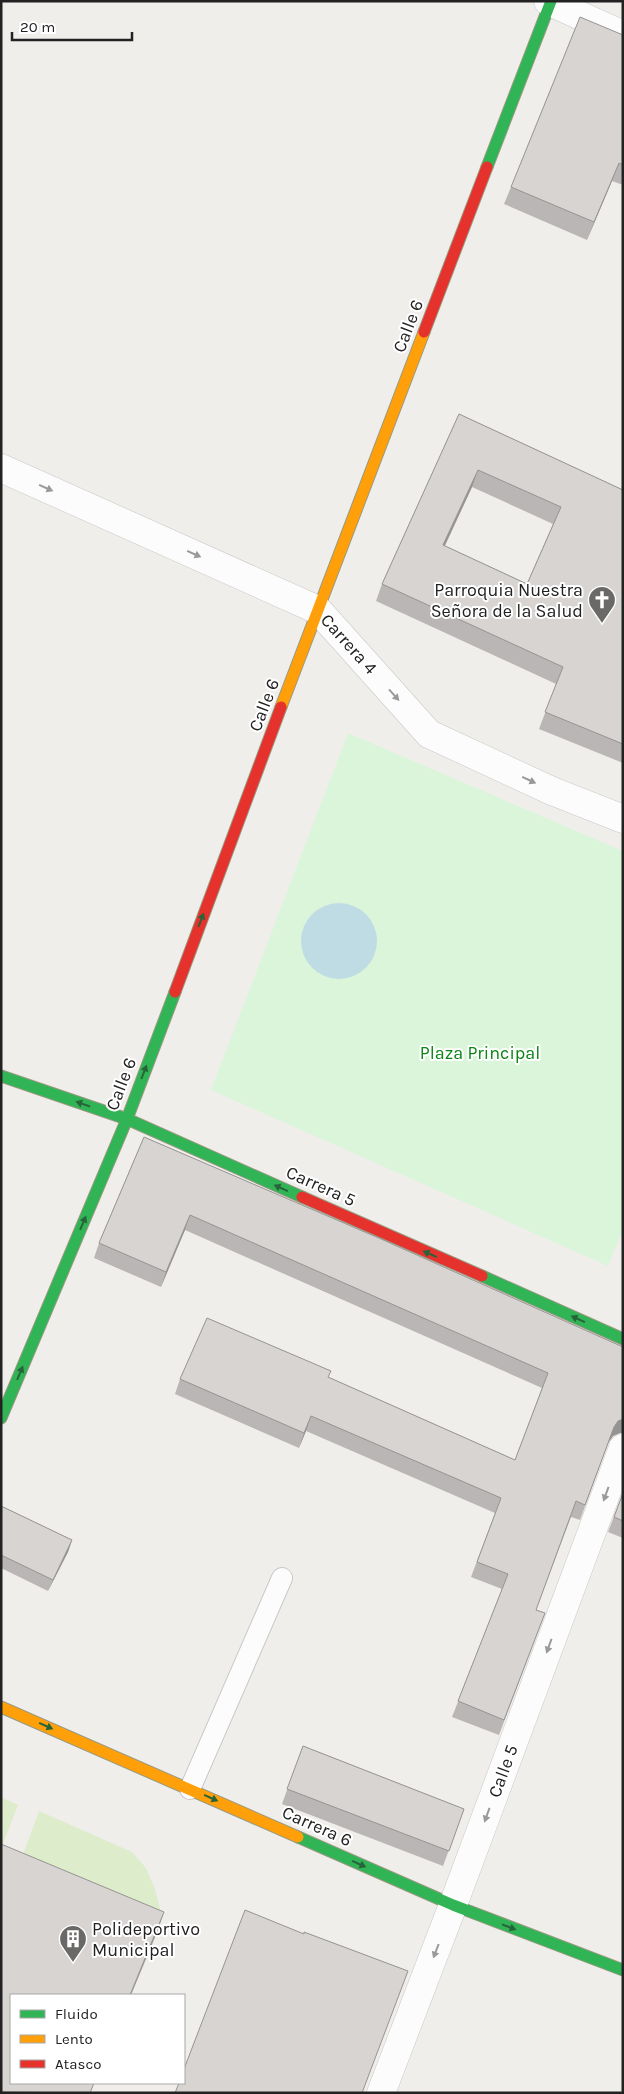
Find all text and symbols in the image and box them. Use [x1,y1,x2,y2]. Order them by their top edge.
scale bar [12,10,132,42]
text: 20 m [20,18,55,36]
street label: Calle 6 [388,296,428,356]
one-way arrow [39,485,53,493]
one-way arrow [187,551,201,559]
place label: Parroquia Nuestra Señora de la Salud [431,579,583,622]
church icon: Parroquia Nuestra Señora de la Salud [587,585,617,624]
street label: Carrera 4 [316,609,382,679]
street label: Calle 6 [244,675,284,735]
one-way arrow [388,689,399,701]
one-way arrow [522,777,536,785]
one-way arrow [197,912,205,927]
park label: Plaza Principal [420,1042,540,1064]
street label: Calle 6 [101,1054,141,1114]
one-way arrow [141,1065,148,1080]
one-way arrow [75,1100,90,1108]
street label: Carrera 5 [283,1161,359,1211]
one-way arrow [274,1183,288,1191]
one-way arrow [79,1215,87,1230]
one-way arrow [423,1249,437,1257]
one-way arrow [571,1315,585,1323]
one-way arrow [17,1366,25,1380]
one-way arrow [602,1487,610,1502]
one-way arrow [545,1639,552,1654]
one-way arrow [39,1723,53,1731]
street label: Calle 5 [483,1742,523,1800]
one-way arrow [204,1795,218,1803]
street label: Carrera 6 [279,1801,355,1851]
one-way arrow [483,1808,491,1823]
one-way arrow [352,1860,366,1868]
place label: Polideportivo Municipal [92,1918,200,1961]
one-way arrow [502,1923,517,1931]
building icon: Polideportivo Municipal [58,1924,88,1963]
one-way arrow [432,1944,440,1959]
legend [10,1994,185,2084]
text: Fluido [55,2005,98,2023]
text: Lento [55,2030,93,2048]
text: Atasco [55,2055,101,2073]

